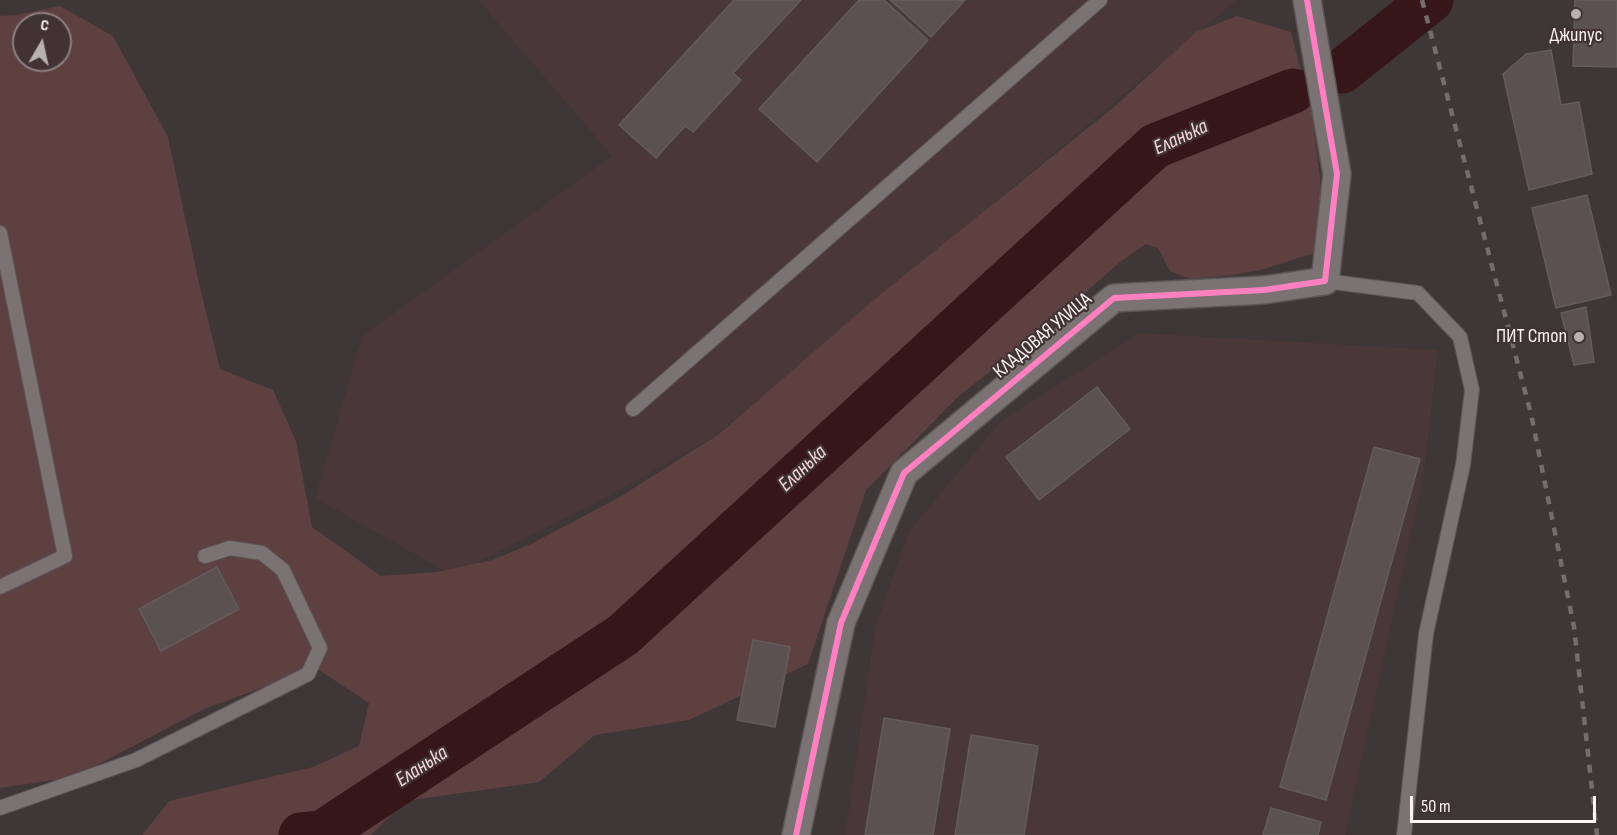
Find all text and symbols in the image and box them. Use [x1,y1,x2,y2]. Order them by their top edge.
marker: Джипус [1569,7,1583,21]
north arrow [12,12,72,72]
text: С [39,16,50,36]
place label: Джипус [1549,24,1603,48]
water label: Еланька [1150,115,1212,161]
street label: КЛАДОВАЯ УЛИЦА [989,288,1097,384]
place label: ПИТ Стоп [1496,325,1567,349]
marker: ПИТ Стоп [1572,330,1586,344]
water label: Еланька [774,440,832,498]
water label: Еланька [391,741,453,793]
scale bar [1413,784,1599,822]
text: 50 m [1421,796,1451,817]

